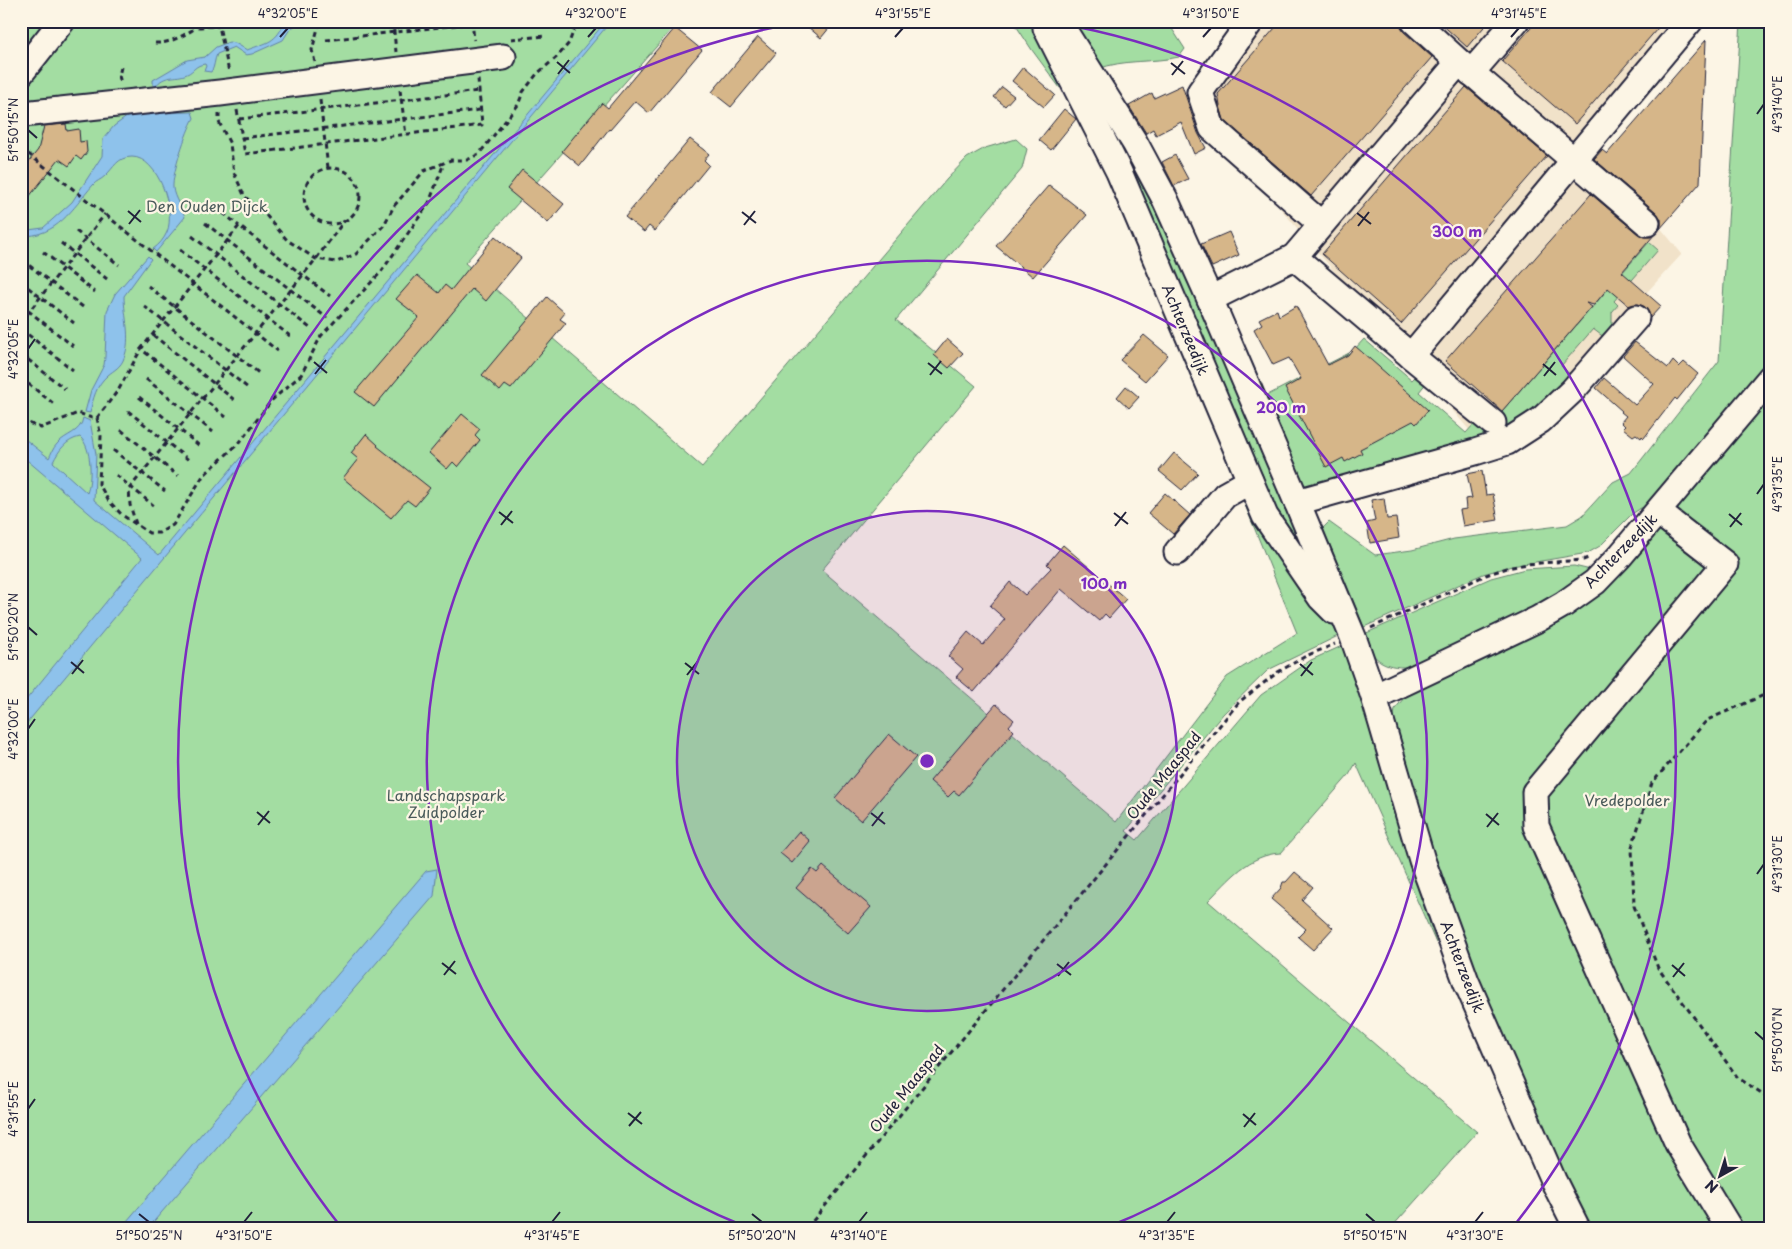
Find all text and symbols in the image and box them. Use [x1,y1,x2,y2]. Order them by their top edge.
text: 4°32'05"E [258,4,318,22]
text: 4°32'00"E [565,4,627,22]
text: 4°31'55"E [875,4,931,22]
text: 4°31'50"E [1182,4,1240,22]
text: 4°31'45"E [1491,4,1547,22]
text: 4°31'40"E [1768,75,1786,133]
text: 51°50'15"N [4,98,22,162]
park label: Den Ouden Dijck [146,194,268,217]
text: 300 m [1432,219,1482,242]
street label: Achterzeedijk [1157,280,1216,379]
text: 4°32'05"E [4,319,22,379]
text: 200 m [1256,395,1306,418]
text: 4°31'35"E [1768,456,1786,512]
street label: Achterzeedijk [1578,507,1662,593]
text: 100 m [1081,571,1127,594]
text: 51°50'20"N [4,593,22,661]
text: 4°32'00"E [4,698,22,760]
street label: Oude Maaspad [1120,726,1206,824]
centre of rings [918,752,936,770]
park label: Landschapspark Zuidpolder [387,783,505,823]
park label: Vredepolder [1584,788,1670,811]
text: 4°31'30"E [1768,835,1786,893]
street label: Achterzeedijk [1435,917,1492,1016]
text: 51°50'10"N [1768,1007,1786,1073]
street label: Oude Maaspad [863,1039,949,1137]
text: 4°31'55"E [4,1081,22,1137]
north arrow [1694,1152,1744,1202]
text: N [1701,1175,1722,1198]
text: 51°50'25"N [115,1226,183,1244]
text: 4°31'50"E [215,1226,273,1244]
text: 4°31'45"E [524,1226,580,1244]
text: 51°50'20"N [728,1226,796,1244]
text: 4°31'40"E [830,1226,888,1244]
text: 4°31'35"E [1139,1226,1195,1244]
text: 51°50'15"N [1343,1226,1407,1244]
text: 4°31'30"E [1446,1226,1504,1244]

